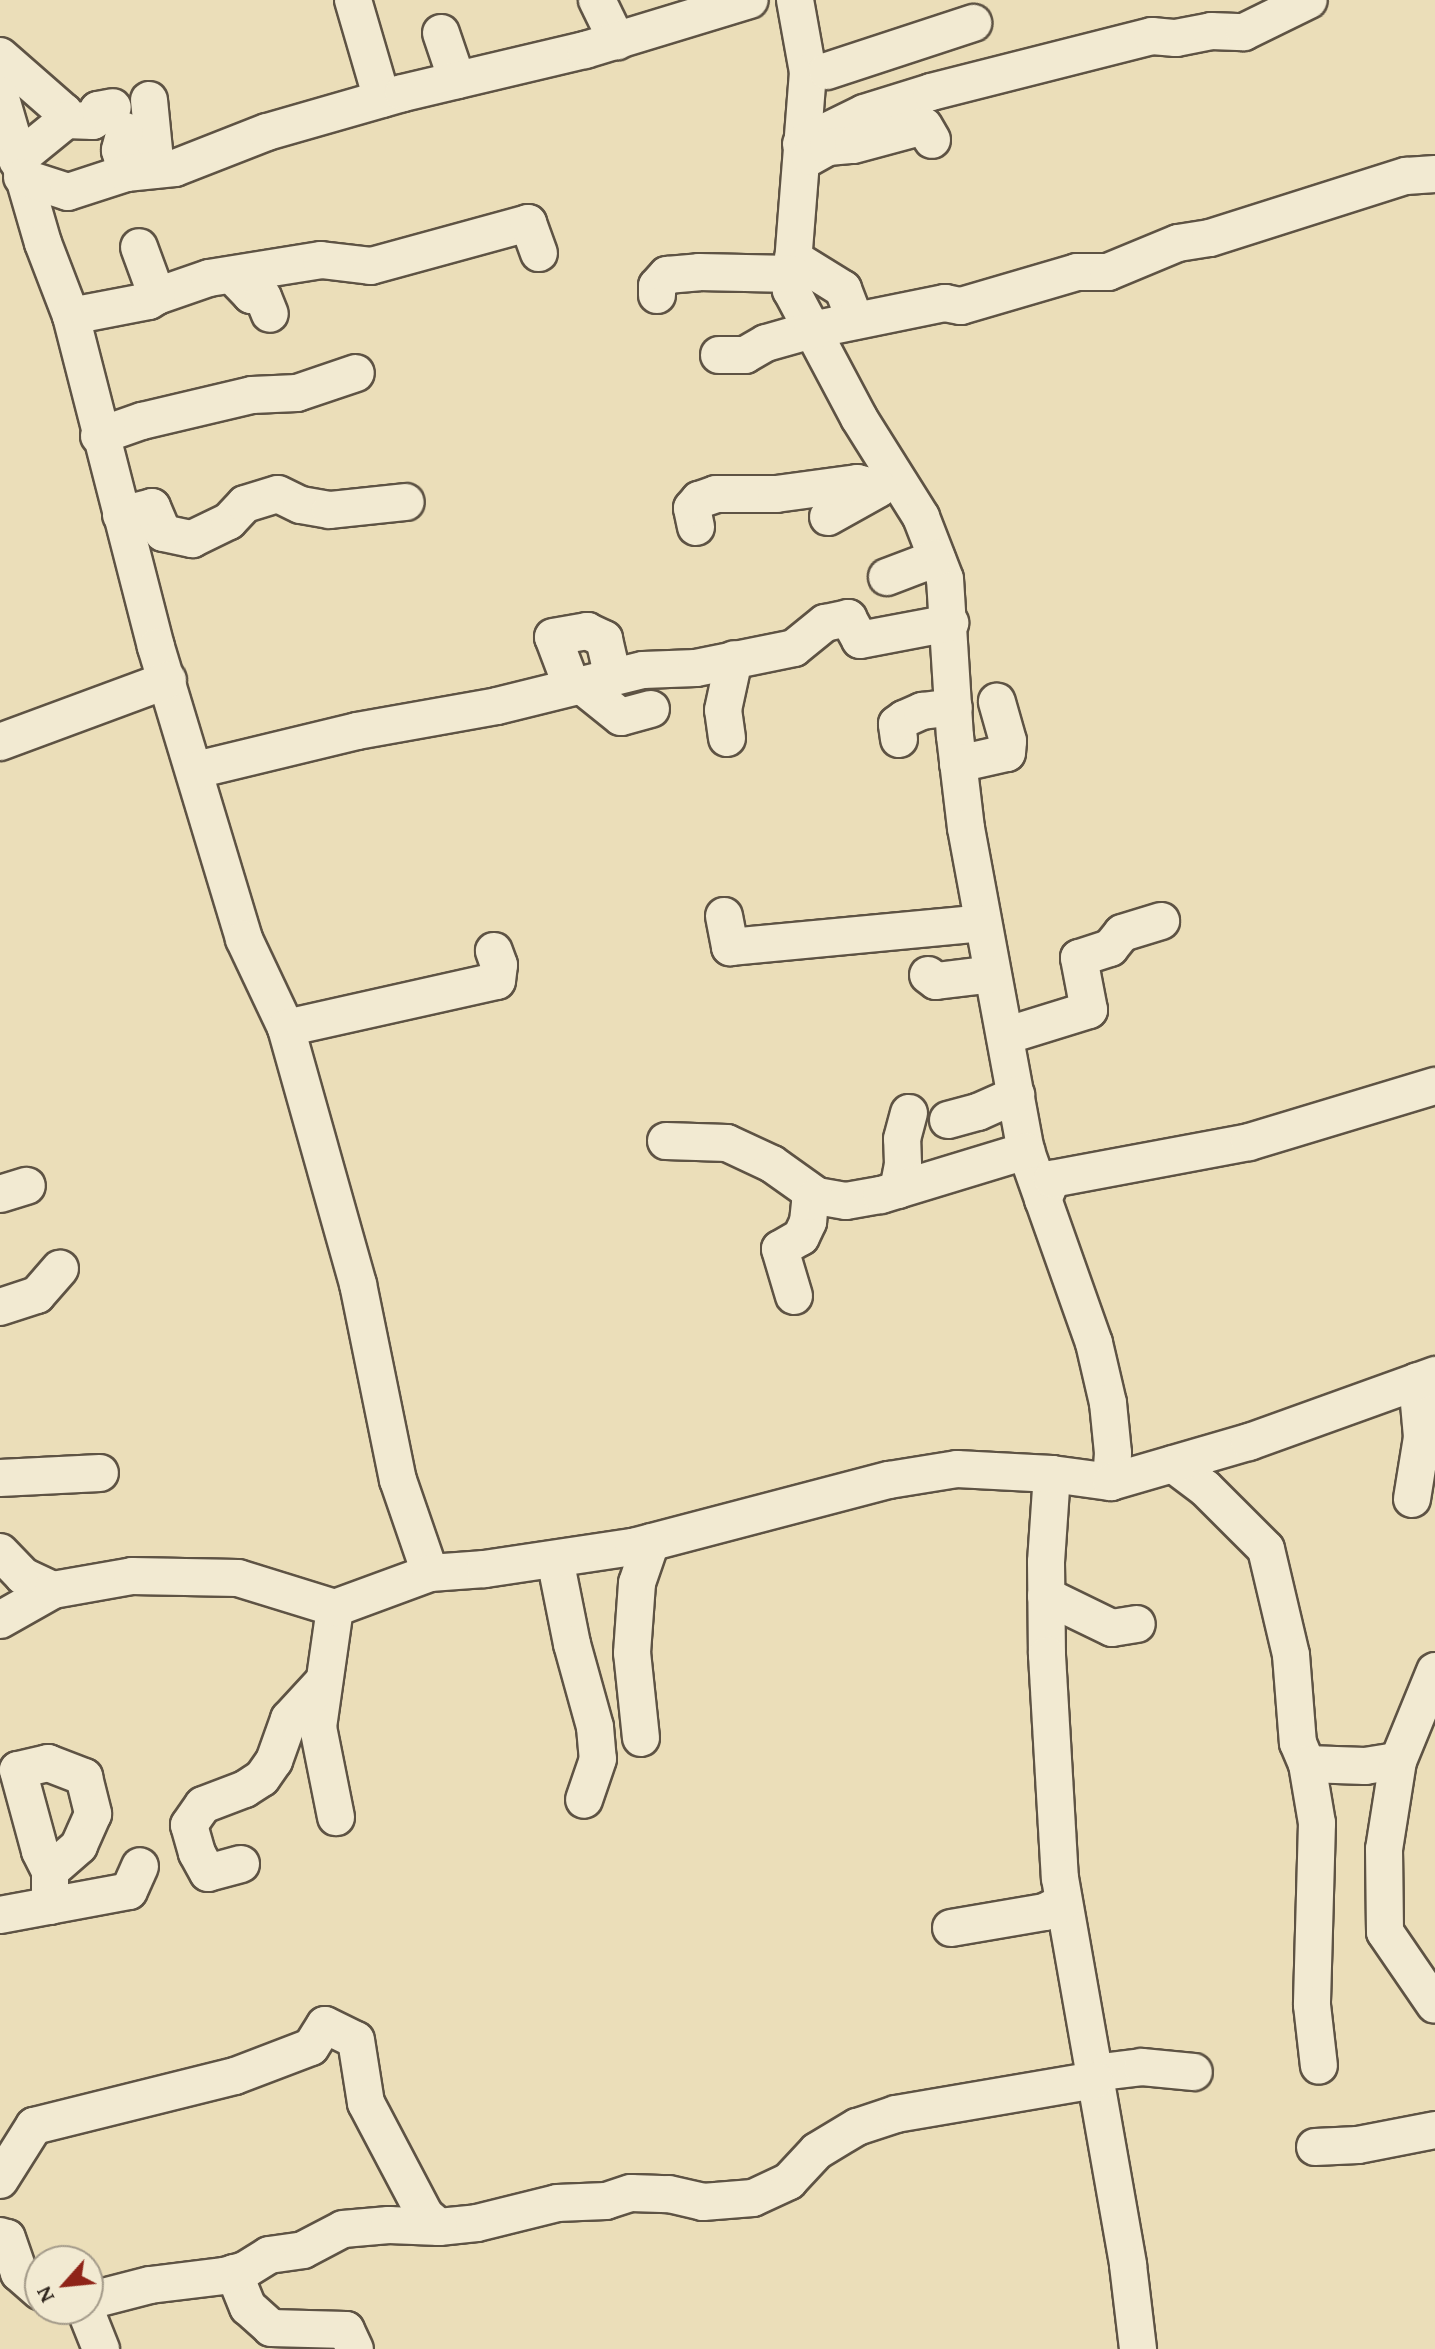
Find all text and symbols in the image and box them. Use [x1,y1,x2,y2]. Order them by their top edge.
north arrow [24,2245,104,2325]
text: N [27,2281,62,2309]

